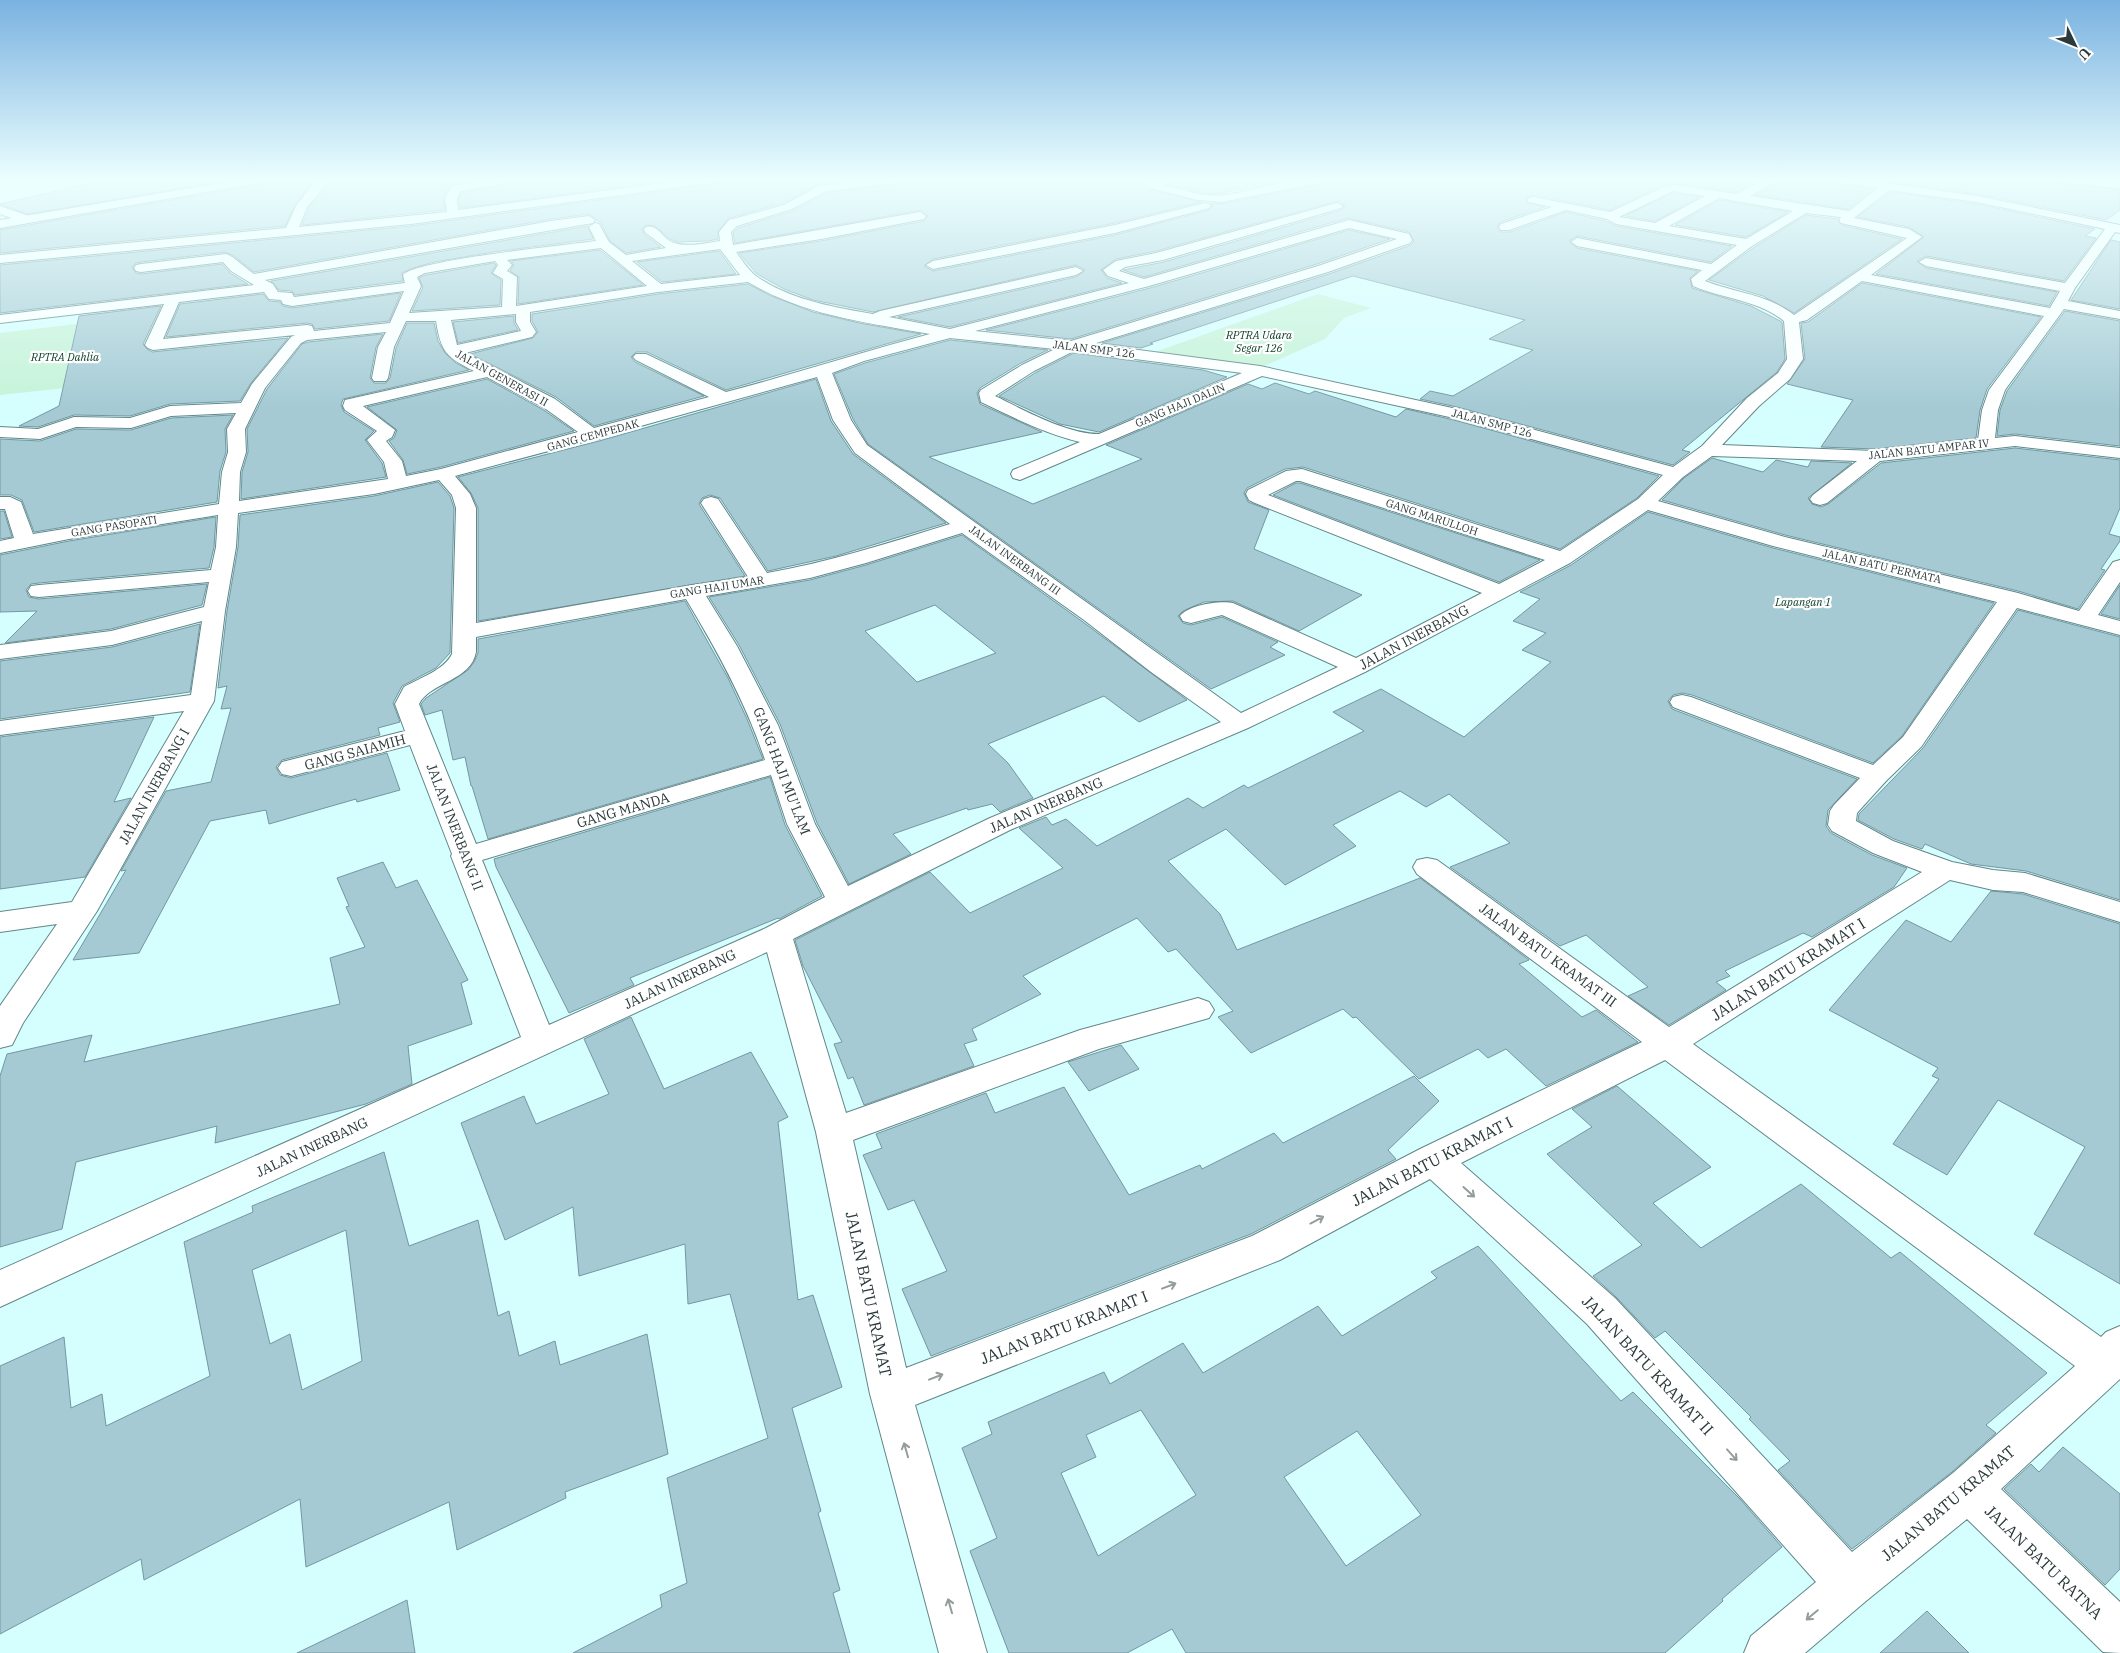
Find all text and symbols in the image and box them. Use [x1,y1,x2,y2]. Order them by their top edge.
north arrow [2050,20,2100,70]
text: U [2074,44,2095,64]
park label: RPTRA Udara Segar 126 [1225,328,1292,355]
street label: JALAN SMP 126 [1052,337,1136,361]
street label: JALAN GENERASI II [453,347,551,409]
park label: RPTRA Dahlia [30,350,99,364]
street label: GANG HAJI DALIN [1133,380,1227,430]
street label: JALAN SMP 126 [1450,406,1534,440]
street label: GANG CEMPEDAK [545,416,641,454]
street label: JALAN BATU AMPAR IV [1868,436,1991,462]
street label: GANG MARULLOH [1384,495,1480,539]
street label: GANG PASOPATI [70,512,158,540]
street label: JALAN INERBANG III [967,522,1064,598]
street label: JALAN BATU PERMATA [1821,546,1943,587]
street label: GANG HAJI UMAR [669,573,765,601]
park label: Lapangan 1 [1774,595,1831,609]
street label: JALAN INERBANG [1356,600,1472,674]
street label: GANG HAJI MU'LAM [749,705,815,837]
street label: JALAN INERBANG I [115,725,193,847]
street label: GANG SAIAMIH [302,730,408,774]
street label: JALAN INERBANG II [422,761,488,893]
street label: JALAN INERBANG [986,773,1106,837]
street label: GANG MANDA [575,788,672,832]
street label: JALAN BATU KRAMAT III [1476,899,1620,1011]
street label: JALAN BATU KRAMAT I [1707,913,1869,1025]
street label: JALAN INERBANG [621,945,739,1013]
street label: JALAN BATU KRAMAT I [1348,1112,1516,1210]
street label: JALAN INERBANG [253,1113,371,1181]
one-way arrow [1463,1186,1476,1198]
street label: JALAN BATU KRAMAT [842,1209,896,1379]
one-way arrow [1310,1215,1325,1225]
one-way arrow [1161,1280,1176,1290]
street label: JALAN BATU KRAMAT I [977,1286,1151,1368]
street label: JALAN BATU KRAMAT II [1578,1291,1718,1439]
one-way arrow [928,1371,943,1381]
street label: JALAN BATU KRAMAT [1877,1441,2019,1565]
one-way arrow [901,1442,911,1458]
one-way arrow [1726,1449,1738,1462]
street label: JALAN BATU RATNA [1981,1501,2107,1623]
one-way arrow [945,1598,954,1614]
one-way arrow [1806,1610,1819,1621]

